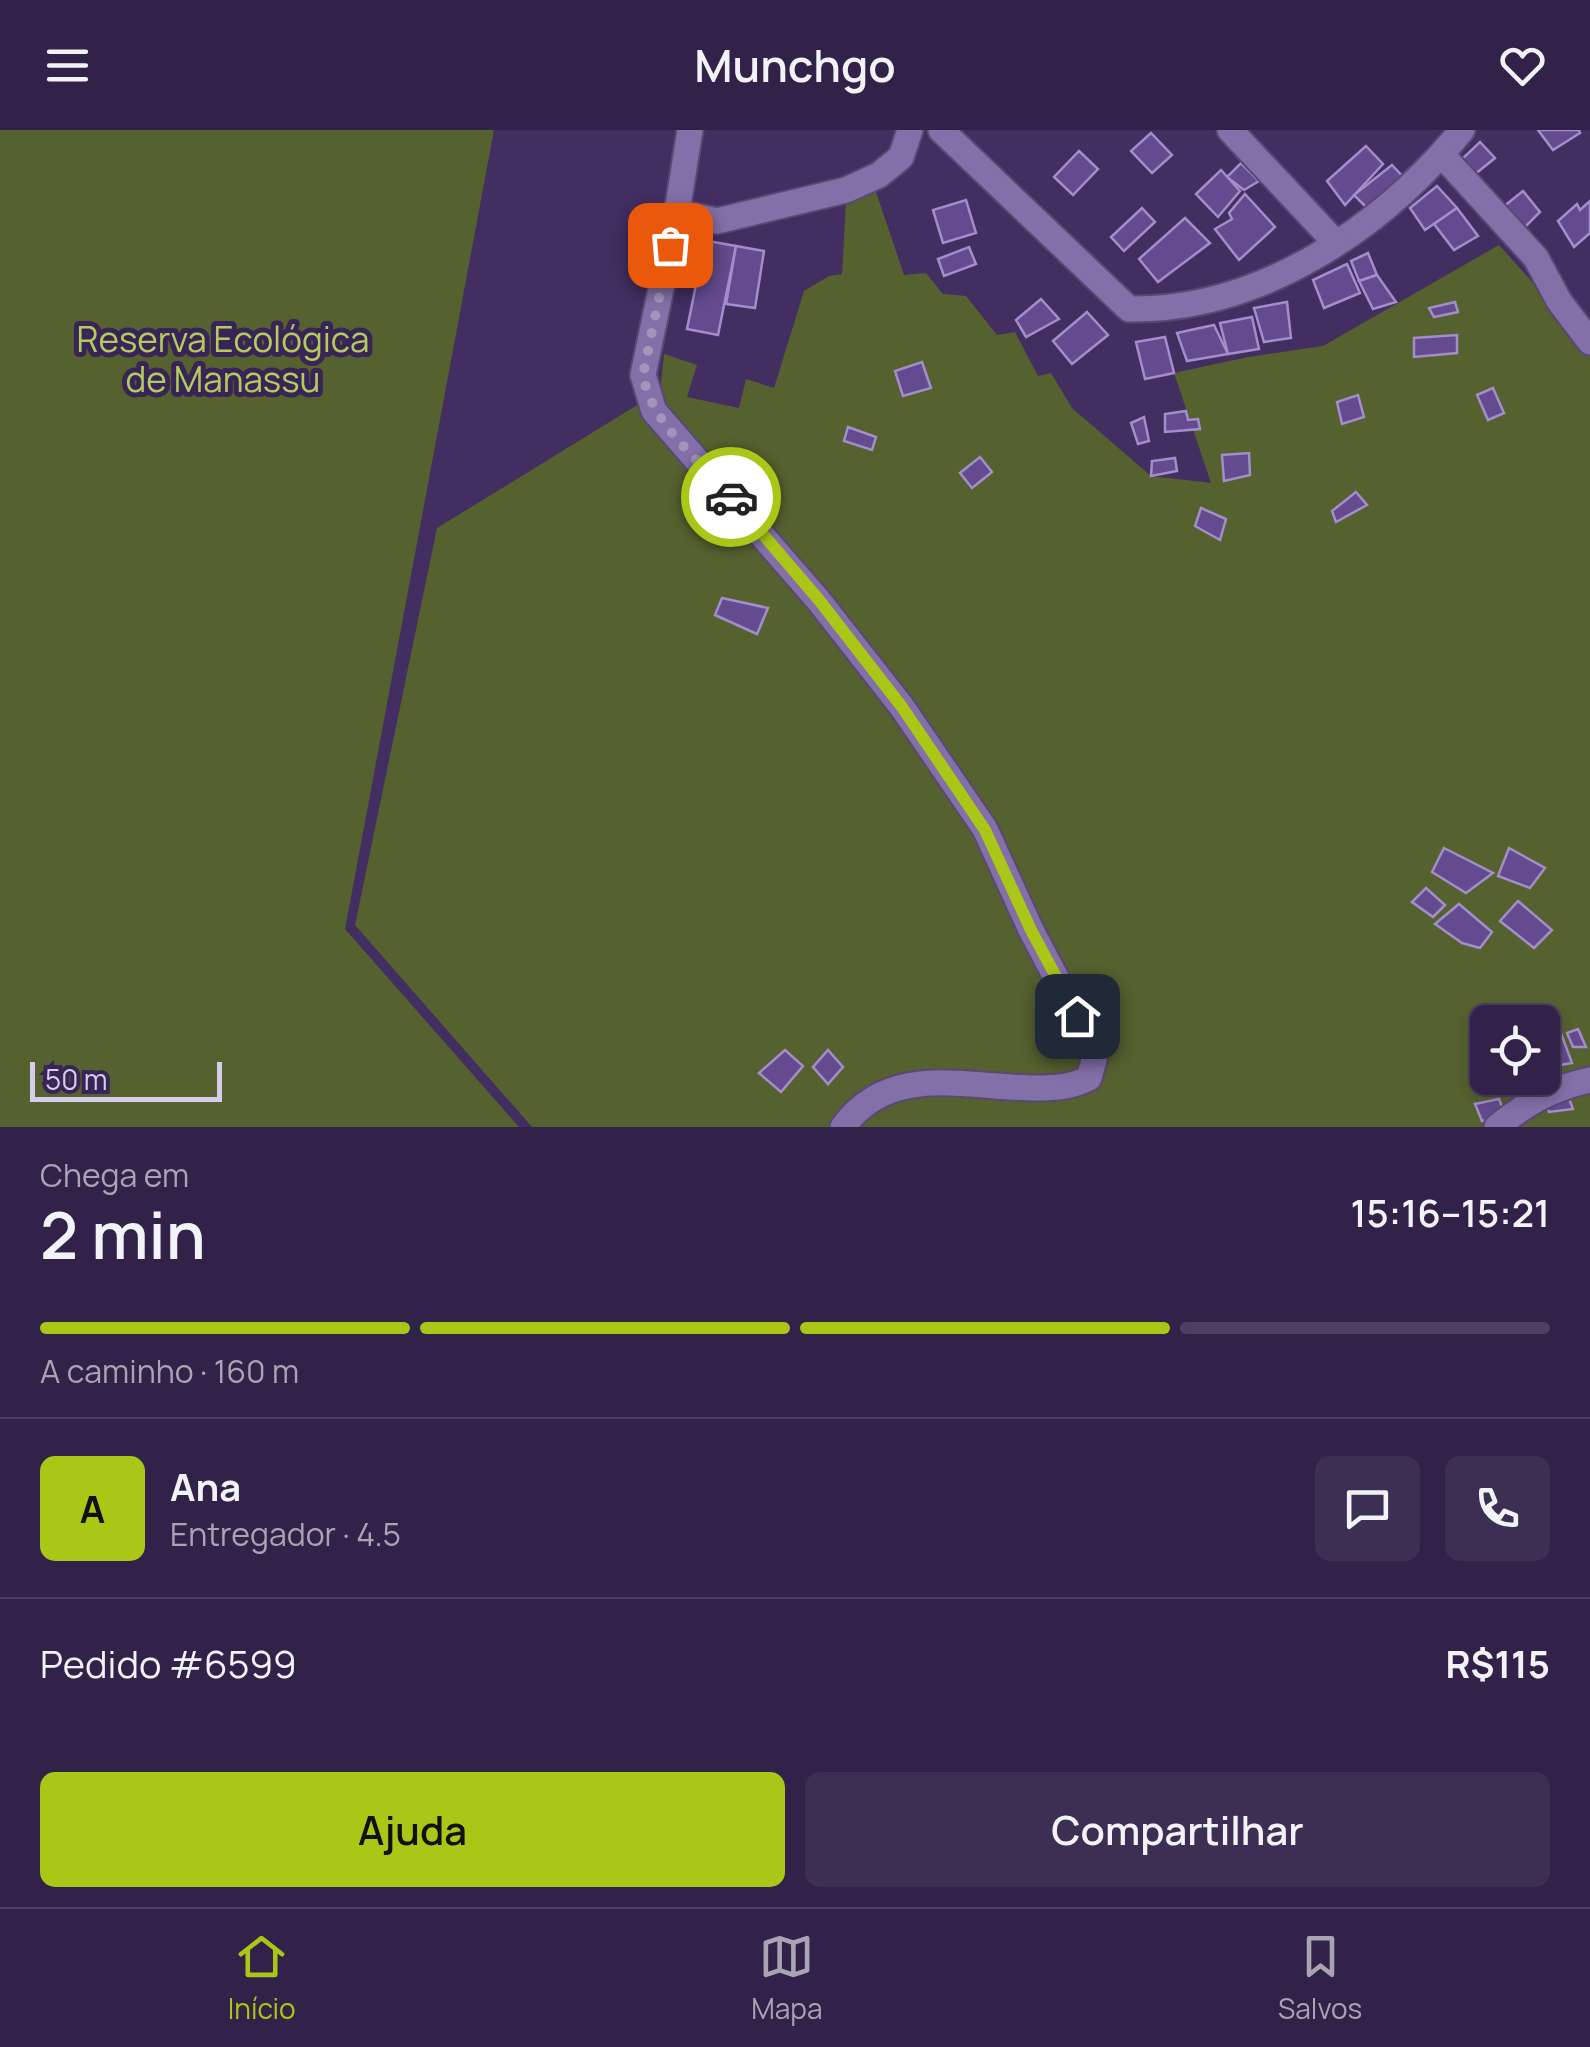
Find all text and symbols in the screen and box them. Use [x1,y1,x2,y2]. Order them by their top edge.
text: Munchgo [694,34,896,96]
icon: menu [40,38,95,93]
icon: heart [1495,38,1550,93]
pin [628,203,713,288]
icon: bag [643,218,698,273]
park label: Reserva Ecológica de Manassu [76,315,370,403]
courier [681,447,781,547]
icon: car [704,470,759,525]
pin [1035,974,1120,1059]
icon: home [1050,989,1105,1044]
map controls [1470,1005,1560,1095]
button: locate [1470,1005,1560,1095]
scale bar [30,1057,222,1101]
text: 50 m [45,1060,108,1098]
text: Chega em [40,1153,189,1197]
text: 15:16–15:21 [1351,1186,1550,1238]
text: 2 min [40,1190,206,1279]
text: A caminho · 160 m [40,1349,299,1393]
button: chat [1315,1456,1420,1561]
button: phone [1445,1456,1550,1561]
text: Ana [170,1460,241,1512]
text: A [80,1482,105,1534]
text: Entregador · 4.5 [170,1512,401,1556]
text: Pedido #6599 [40,1637,297,1689]
text: R$115 [1445,1637,1550,1689]
button: Ajuda [40,1772,785,1887]
button: Compartilhar [805,1772,1550,1887]
tab: Início [228,1929,296,2027]
tab: Mapa [751,1929,822,2027]
tab: Salvos [1278,1929,1362,2027]

